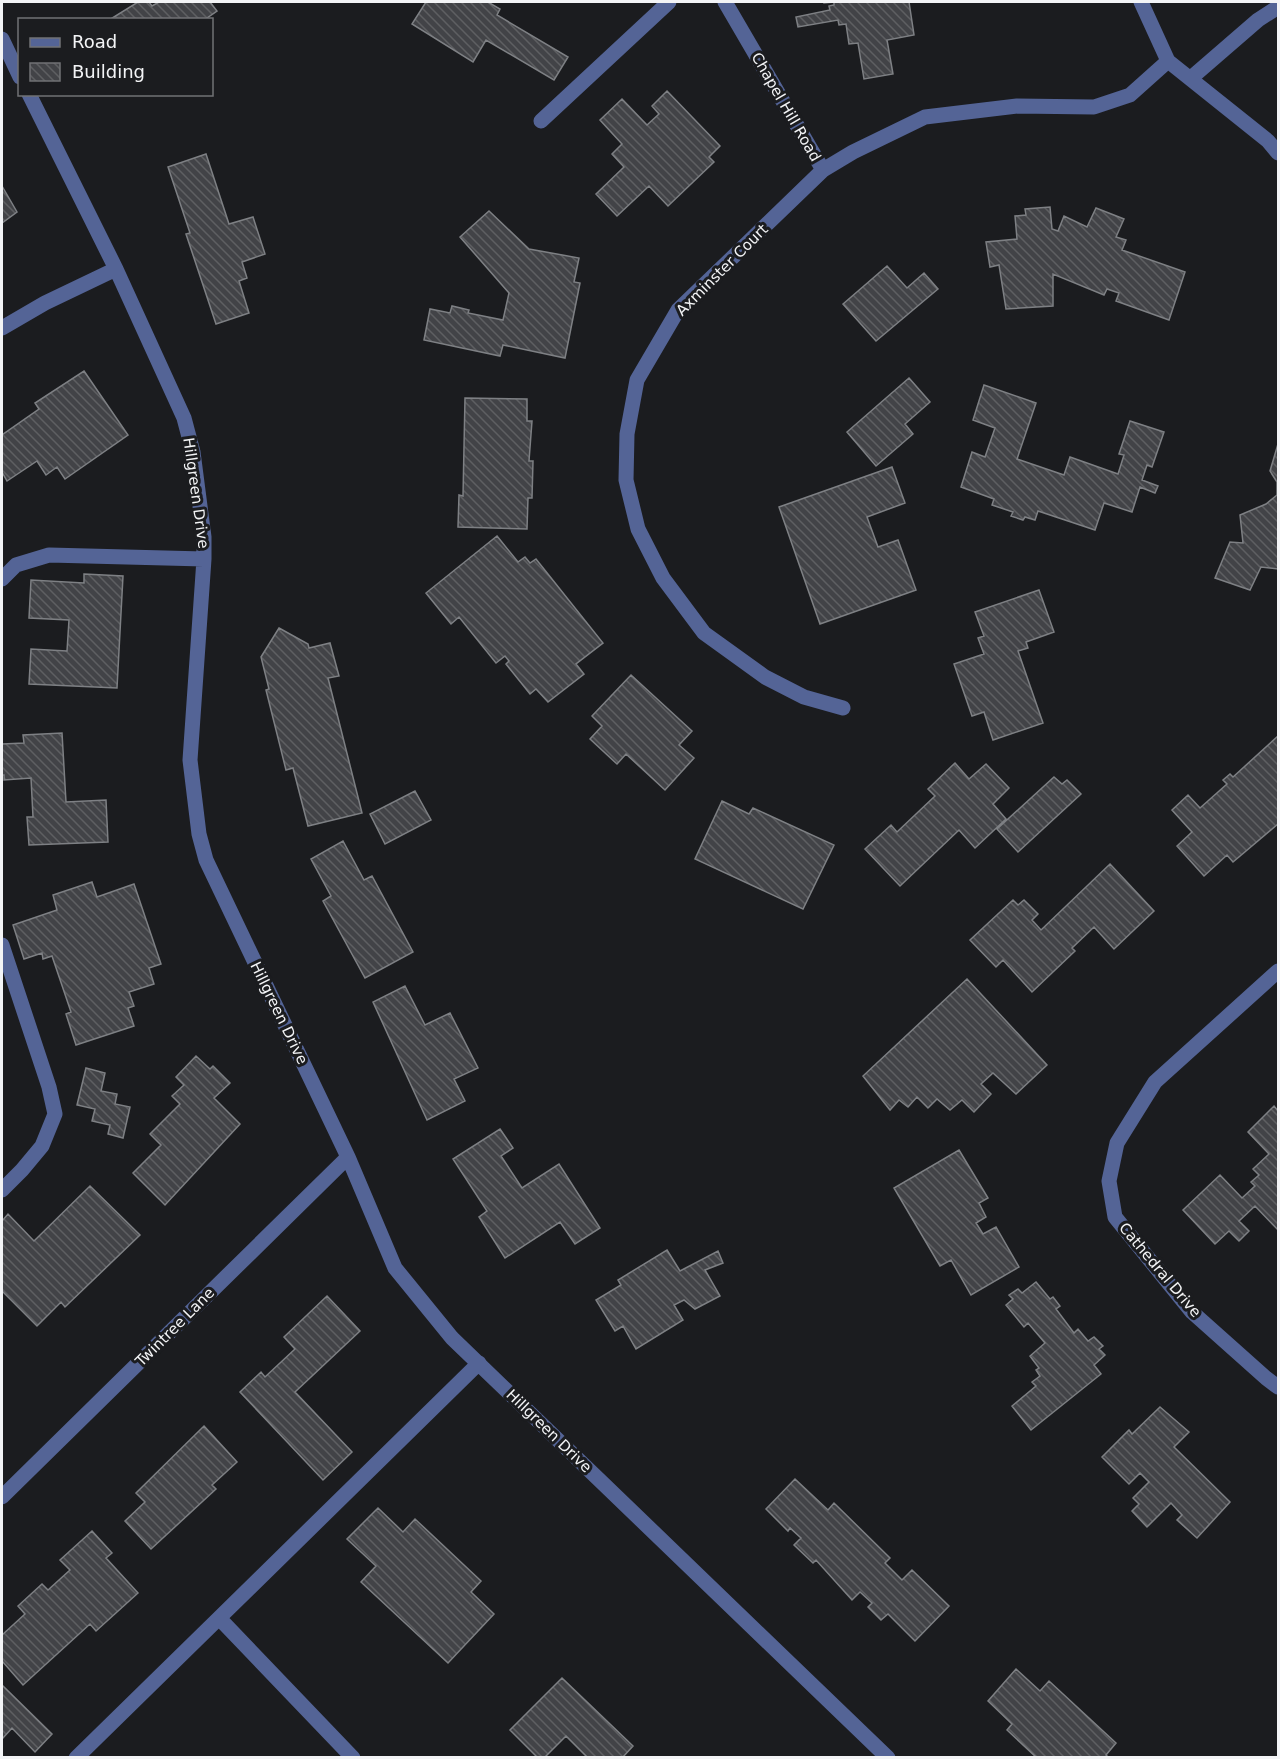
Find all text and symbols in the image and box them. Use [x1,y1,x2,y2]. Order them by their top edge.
legend [18,18,213,96]
text: Road [72,31,117,52]
street label: Chapel Hill Road [747,49,825,165]
text: Building [72,61,145,82]
street label: Axminster Court [672,220,772,320]
street label: Hillgreen Drive [179,436,213,550]
street label: Hillgreen Drive [246,959,312,1067]
street label: Cathedral Drive [1115,1219,1205,1321]
street label: Twintree Lane [131,1284,218,1371]
street label: Hillgreen Drive [503,1386,595,1476]

